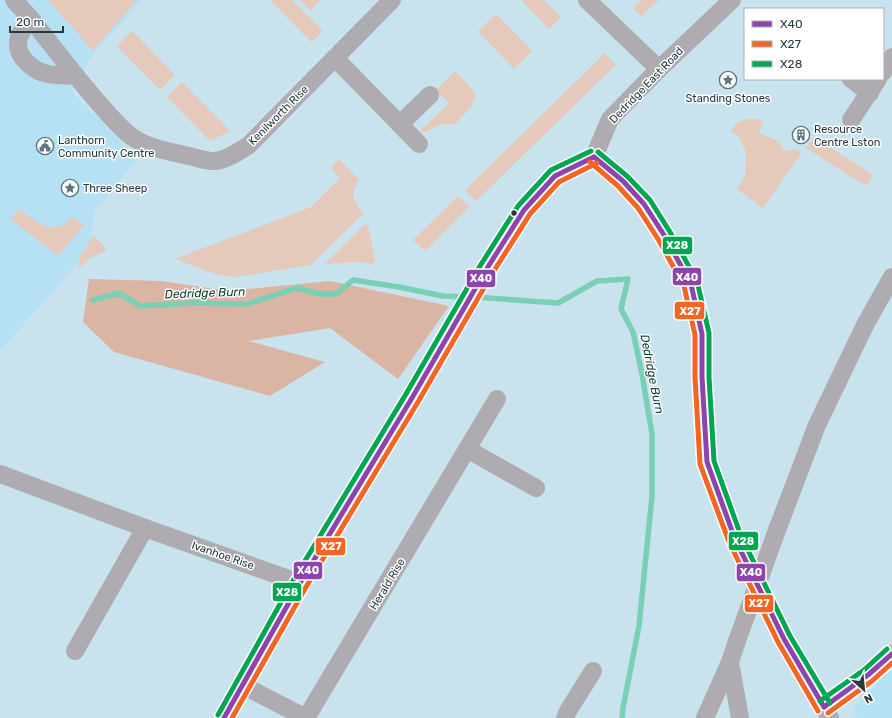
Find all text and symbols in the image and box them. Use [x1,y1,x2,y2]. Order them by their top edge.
scale bar [10,8,63,34]
legend [744,8,884,80]
text: 20 m [16,15,44,29]
text: X40 [780,17,803,31]
text: X27 [780,37,801,51]
street label: Dedridge East Road [607,45,686,126]
text: X28 [780,57,802,71]
place icon: Standing Stones [718,70,738,90]
street label: Kenilworth Rise [246,83,311,148]
place label: Standing Stones [686,92,771,105]
place label: Resource Centre Lston [814,123,880,149]
building icon: Resource Centre Lston [791,125,811,145]
place label: Lanthorn Community Centre [58,134,155,160]
public building icon: Lanthorn Community Centre [35,136,55,156]
place icon: Three Sheep [60,178,80,198]
place label: Three Sheep [83,182,147,195]
unlabelled marker [509,208,519,218]
line badge: X28 [662,236,693,255]
text: X28 [666,239,688,252]
line badge: X40 [672,267,702,286]
line badge: X40 [466,269,496,288]
text: X40 [676,271,698,284]
text: X40 [470,272,492,285]
water label: Dedridge Burn [164,285,246,301]
line badge: X27 [674,301,705,320]
text: X27 [679,305,701,318]
water label: Dedridge Burn [637,333,667,415]
line badge: X28 [728,531,759,551]
text: X28 [732,535,754,548]
line badge: X27 [315,537,346,556]
street label: Ivanhoe Rise [190,539,256,572]
text: X27 [320,540,342,553]
street label: Herald Rise [367,556,408,612]
line badge: X40 [293,561,323,580]
line badge: X40 [736,563,766,582]
text: X40 [297,564,319,577]
text: X40 [740,566,762,579]
line badge: X28 [272,582,302,602]
text: X28 [276,586,298,599]
line badge: X27 [744,594,774,613]
text: X27 [748,597,770,610]
north arrow [844,670,884,710]
text: N [862,691,875,706]

